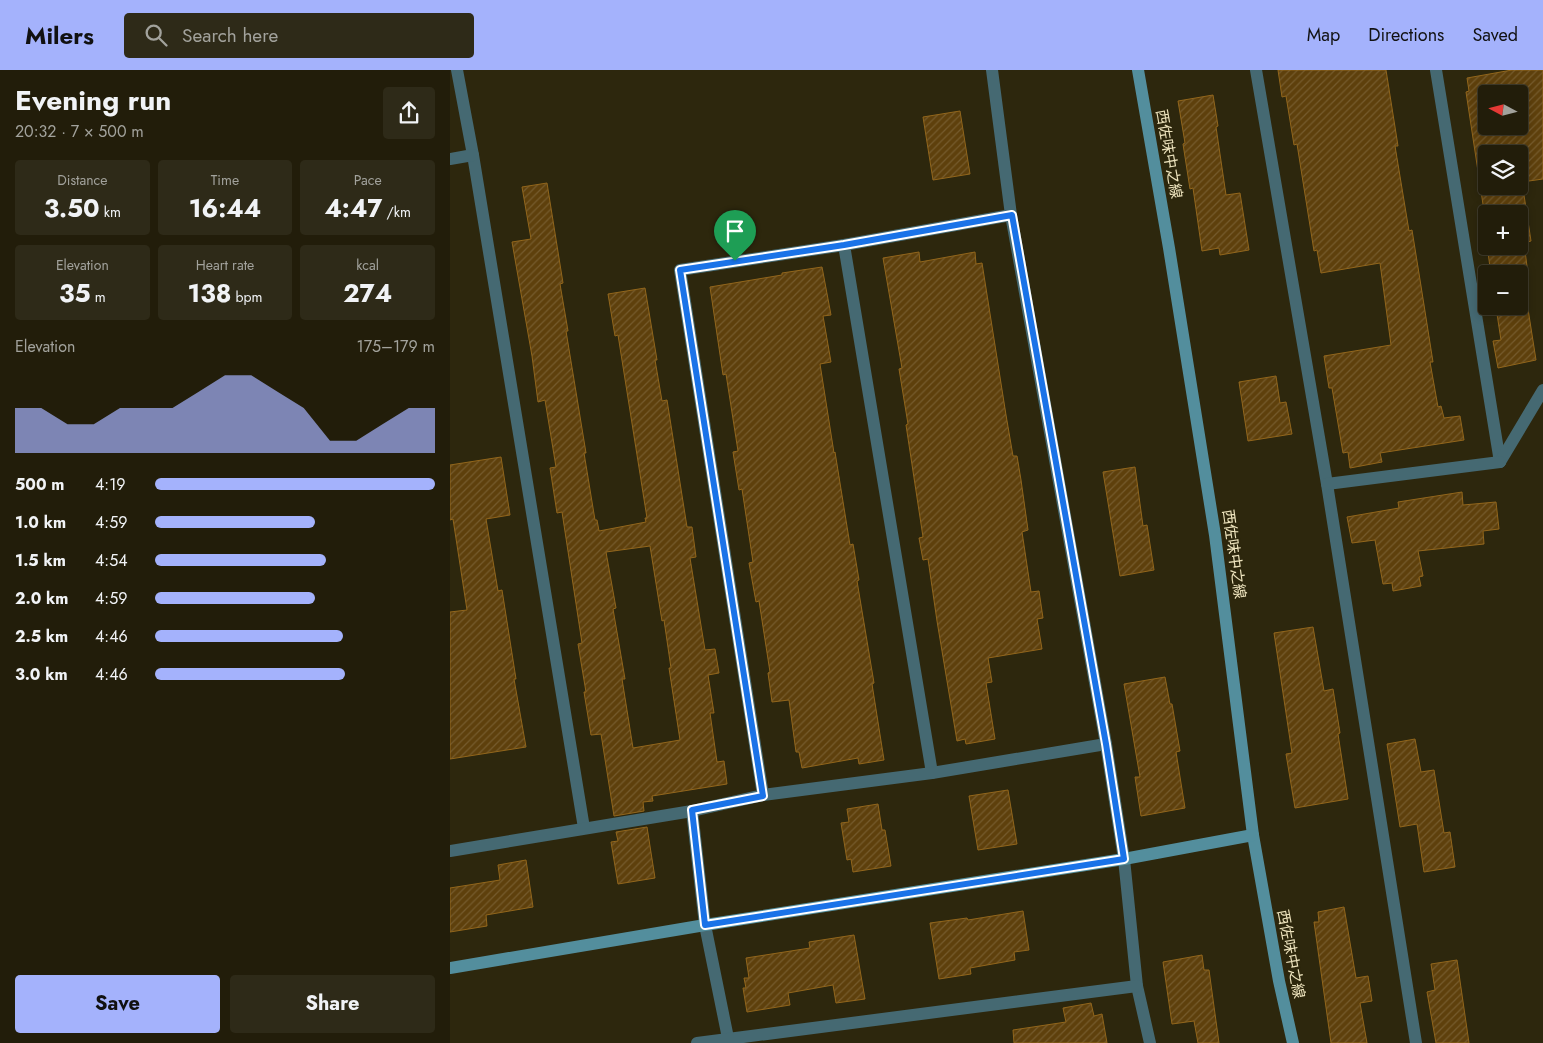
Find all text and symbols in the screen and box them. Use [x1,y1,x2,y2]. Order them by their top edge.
search box [124,13,474,58]
text: Milers [25,18,94,53]
icon: search [142,21,170,49]
text: Search here [182,22,278,49]
text: Map [1307,22,1340,48]
text: Directions [1368,22,1444,48]
text: Saved [1472,22,1518,48]
text: Evening run [15,80,171,121]
north arrow [1478,85,1528,135]
map controls [1478,85,1528,315]
button: share [383,87,435,139]
street label: 西佐味中之線 [1150,108,1188,200]
text: 20:32 · 7 × 500 m [15,120,144,143]
button: layers [1478,145,1528,195]
text: Distance [57,170,107,190]
text: Time [211,170,239,190]
text: Pace [354,170,382,190]
text: 3.50 [44,190,100,226]
text: 16:44 [189,190,261,226]
text: 4:47 [324,190,382,226]
text: km [100,202,121,222]
text: /km [382,202,411,222]
button: + [1478,205,1528,255]
pin [714,210,756,261]
icon: arrive [721,217,749,245]
text: Elevation [56,255,109,275]
text: Heart rate [196,255,254,275]
text: kcal [356,255,379,275]
button: − [1478,265,1528,315]
text: 35 [59,275,91,311]
text: 138 [187,275,231,311]
text: 274 [343,275,392,311]
text: m [91,287,106,307]
text: bpm [231,287,263,307]
text: Elevation [15,335,75,358]
text: 175–179 m [356,335,435,358]
text: 500 m [15,473,64,496]
text: 4:19 [95,473,126,496]
street label: 西佐味中之線 [1217,508,1251,600]
text: 1.0 km [15,511,66,534]
text: 4:59 [95,511,127,534]
text: 1.5 km [15,549,66,572]
text: 4:54 [95,549,127,572]
text: 2.0 km [15,587,68,610]
text: 4:59 [95,587,127,610]
text: 2.5 km [15,625,68,648]
text: 4:46 [95,625,128,648]
text: 3.0 km [15,663,68,686]
text: 4:46 [95,663,128,686]
street label: 西佐味中之線 [1272,908,1310,1000]
button: Save [15,975,220,1033]
button: Share [230,975,435,1033]

